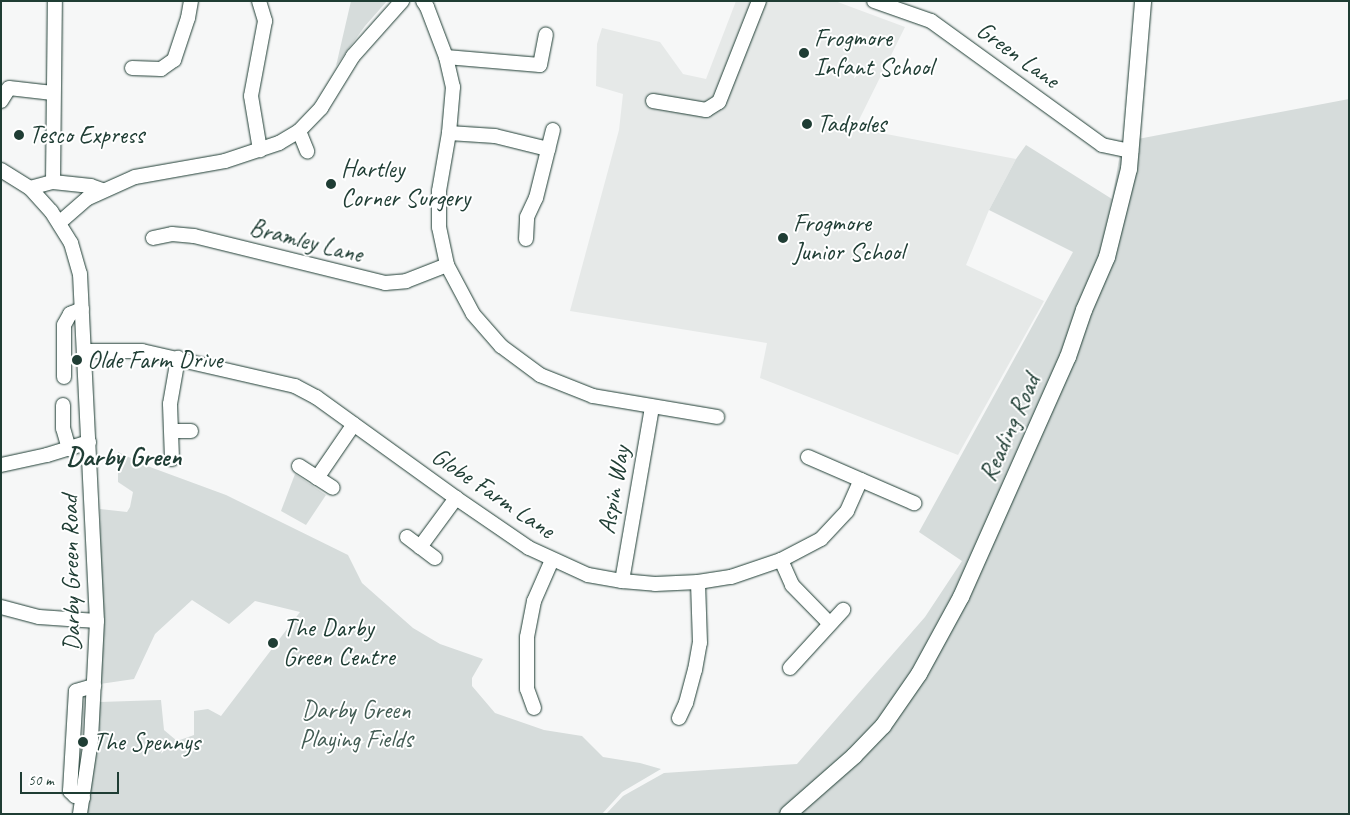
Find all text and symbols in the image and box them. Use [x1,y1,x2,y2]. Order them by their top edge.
street label: Green Lane [970,15,1066,95]
place label: Frogmore Infant School [814,24,933,83]
marker: Frogmore Infant School [798,47,810,59]
place label: Tadpoles [817,109,886,139]
marker: Tadpoles [801,118,813,130]
place label: Tesco Express [29,120,144,150]
marker: Tesco Express [13,129,25,141]
place label: Hartley Corner Surgery [341,155,469,214]
marker: Hartley Corner Surgery [325,178,337,190]
place label: Frogmore Junior School [793,209,903,268]
street label: Bramley Lane [246,212,366,270]
marker: Frogmore Junior School [777,232,789,244]
place label: Olde Farm Drive [87,345,225,375]
marker: Olde Farm Drive [71,354,83,366]
street label: Reading Road [973,370,1047,486]
street label: Globe Farm Lane [425,440,561,546]
district label: Darby Green [67,441,181,473]
street label: Aspin Way [591,443,637,537]
street label: Darby Green Road [55,495,87,651]
place label: The Darby Green Centre [283,614,394,673]
marker: The Darby Green Centre [267,637,279,649]
park label: Darby Green Playing Fields [299,696,413,755]
place label: The Spennys [93,727,200,757]
marker: The Spennys [77,736,89,748]
scale bar [22,762,121,794]
text: 50 m [28,771,54,790]

